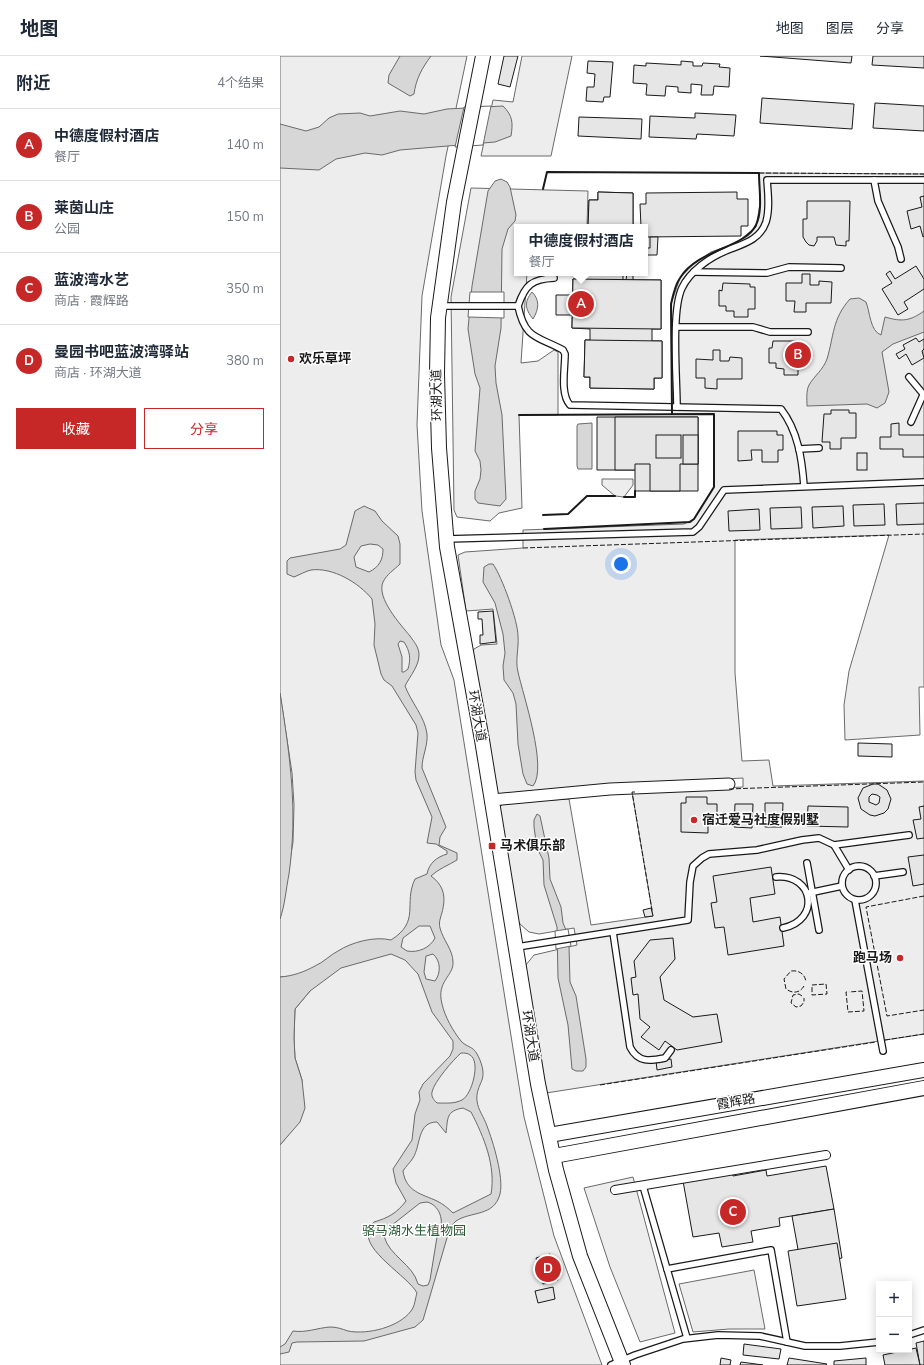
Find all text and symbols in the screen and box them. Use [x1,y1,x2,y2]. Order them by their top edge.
text: 地图 [20,16,58,42]
text: 地图 [776,19,804,38]
text: 图层 [826,19,854,38]
text: 分享 [876,19,904,38]
text: 附近 [16,72,50,95]
text: 4个结果 [217,74,264,92]
text: 中德度假村酒店 [54,126,159,146]
text: A [24,136,34,154]
text: 140 m [226,136,264,154]
text: 餐厅 [54,148,80,166]
text: 莱茵山庄 [54,198,114,218]
text: B [25,208,33,226]
text: 150 m [226,208,264,226]
text: 公园 [54,220,80,238]
popup [514,224,648,276]
text: 中德度假村酒店 [528,231,634,251]
text: 餐厅 [528,253,555,271]
text: 蓝波湾水艺 [54,270,129,290]
text: C [25,280,33,298]
text: 350 m [226,280,264,298]
pin: A [568,289,594,319]
text: 商店 · 霞辉路 [54,292,129,310]
pin: B [785,340,811,370]
text: 曼园书吧蓝波湾驿站 [54,342,189,362]
place label: 欢乐草坪 [299,350,351,368]
text: D [24,352,34,370]
text: 380 m [226,352,264,370]
marker: 欢乐草坪 [286,354,296,364]
text: 商店 · 环湖大道 [54,364,142,382]
street label: 环湖大道 [428,369,446,421]
button: 收藏 [16,408,136,449]
button: 分享 [144,408,264,449]
your location [611,554,631,574]
street label: 环湖大道 [464,689,490,743]
place label: 宿迁爱马社度假别墅 [702,811,819,829]
marker: 宿迁爱马社度假别墅 [689,815,699,825]
place label: 马术俱乐部 [500,837,565,855]
marker: 马术俱乐部 [487,841,497,851]
place label: 跑马场 [853,949,892,967]
marker: 跑马场 [895,953,905,963]
street label: 环湖大道 [517,1009,543,1063]
street label: 霞辉路 [715,1090,757,1114]
pin: C [720,1197,746,1227]
park label: 骆马湖水生植物园 [362,1222,466,1240]
pin: D [535,1254,561,1284]
map controls [876,1281,912,1353]
button: + [876,1281,912,1317]
button: − [876,1317,912,1353]

